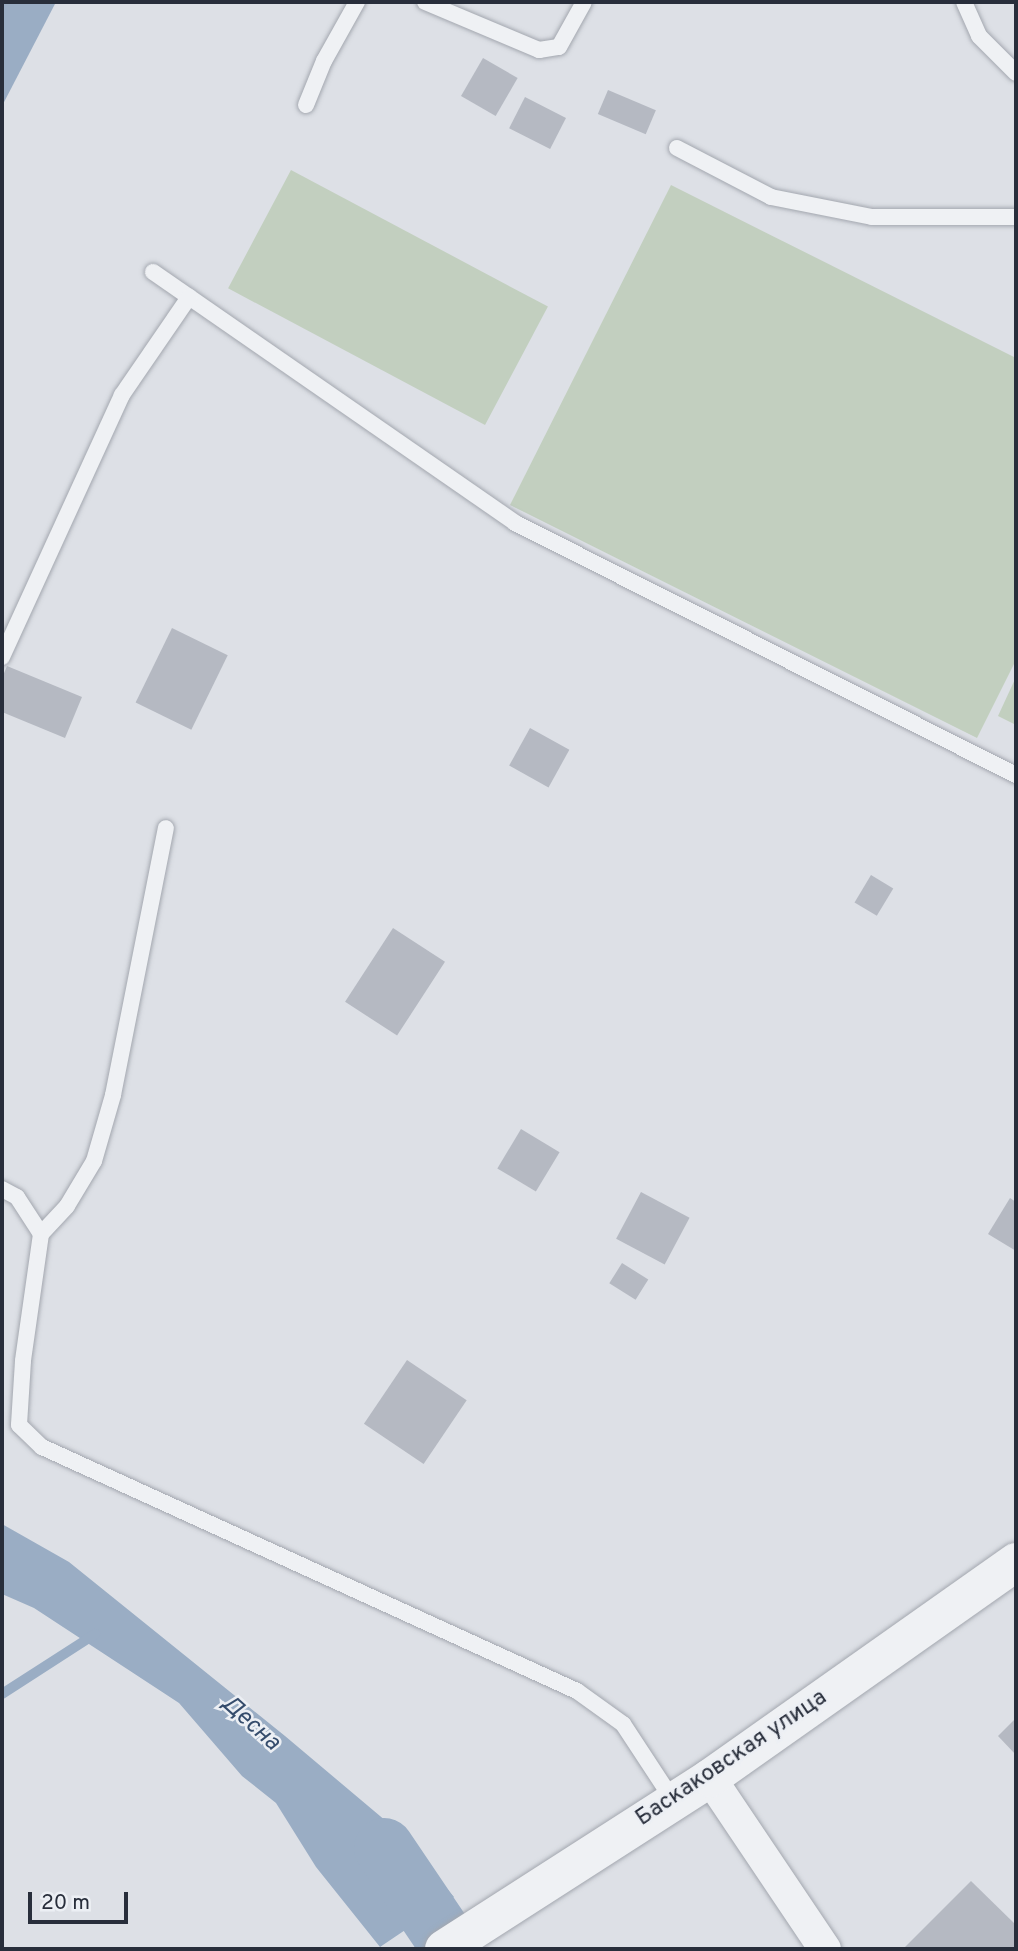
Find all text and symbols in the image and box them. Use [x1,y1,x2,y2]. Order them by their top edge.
street label: Баскаковская улица [631,1685,833,1833]
water label: Десна [215,1690,285,1758]
scale bar [32,1878,131,1922]
text: 20 m [41,1890,90,1917]

